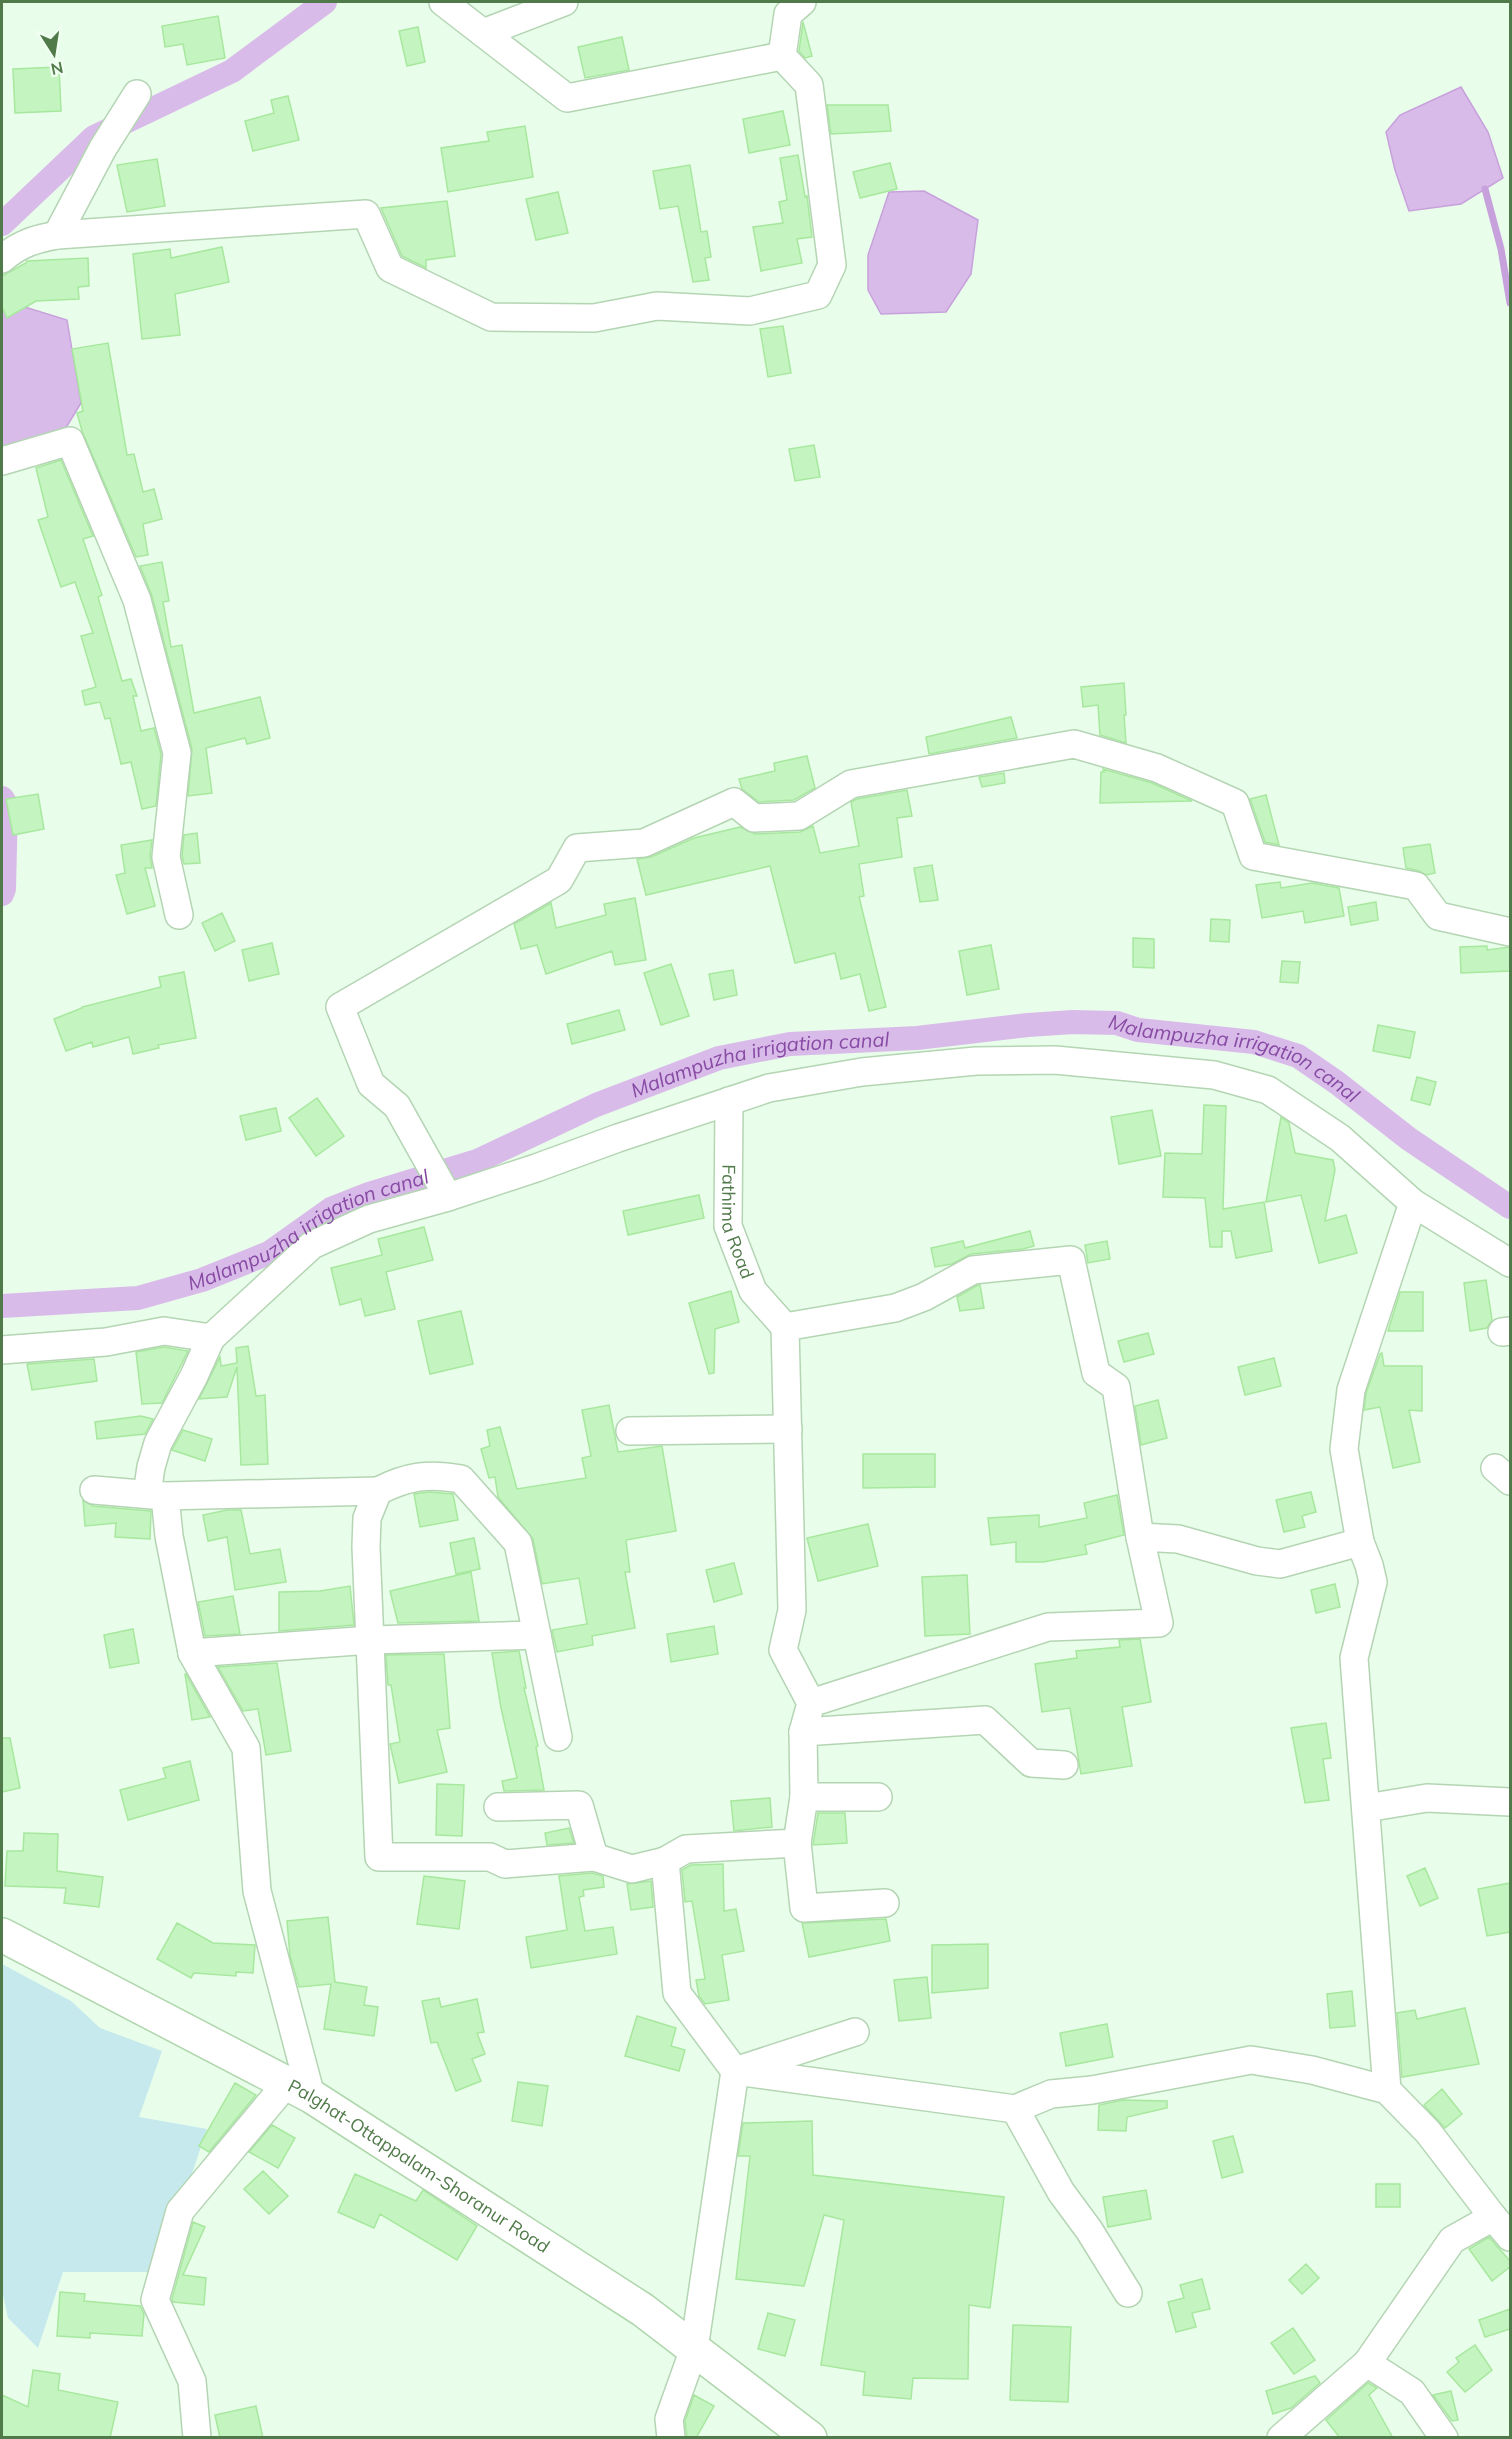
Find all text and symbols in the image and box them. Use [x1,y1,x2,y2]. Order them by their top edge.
north arrow [24,24,84,84]
text: N [49,58,65,80]
water label: Malampuzha irrigation canal [1106,1008,1365,1108]
water label: Malampuzha irrigation canal [627,1026,890,1103]
water label: Malampuzha irrigation canal [185,1163,432,1295]
street label: Fathima Road [716,1164,759,1282]
street label: Palghat-Ottappalam-Shoranur Road [284,2074,554,2258]

